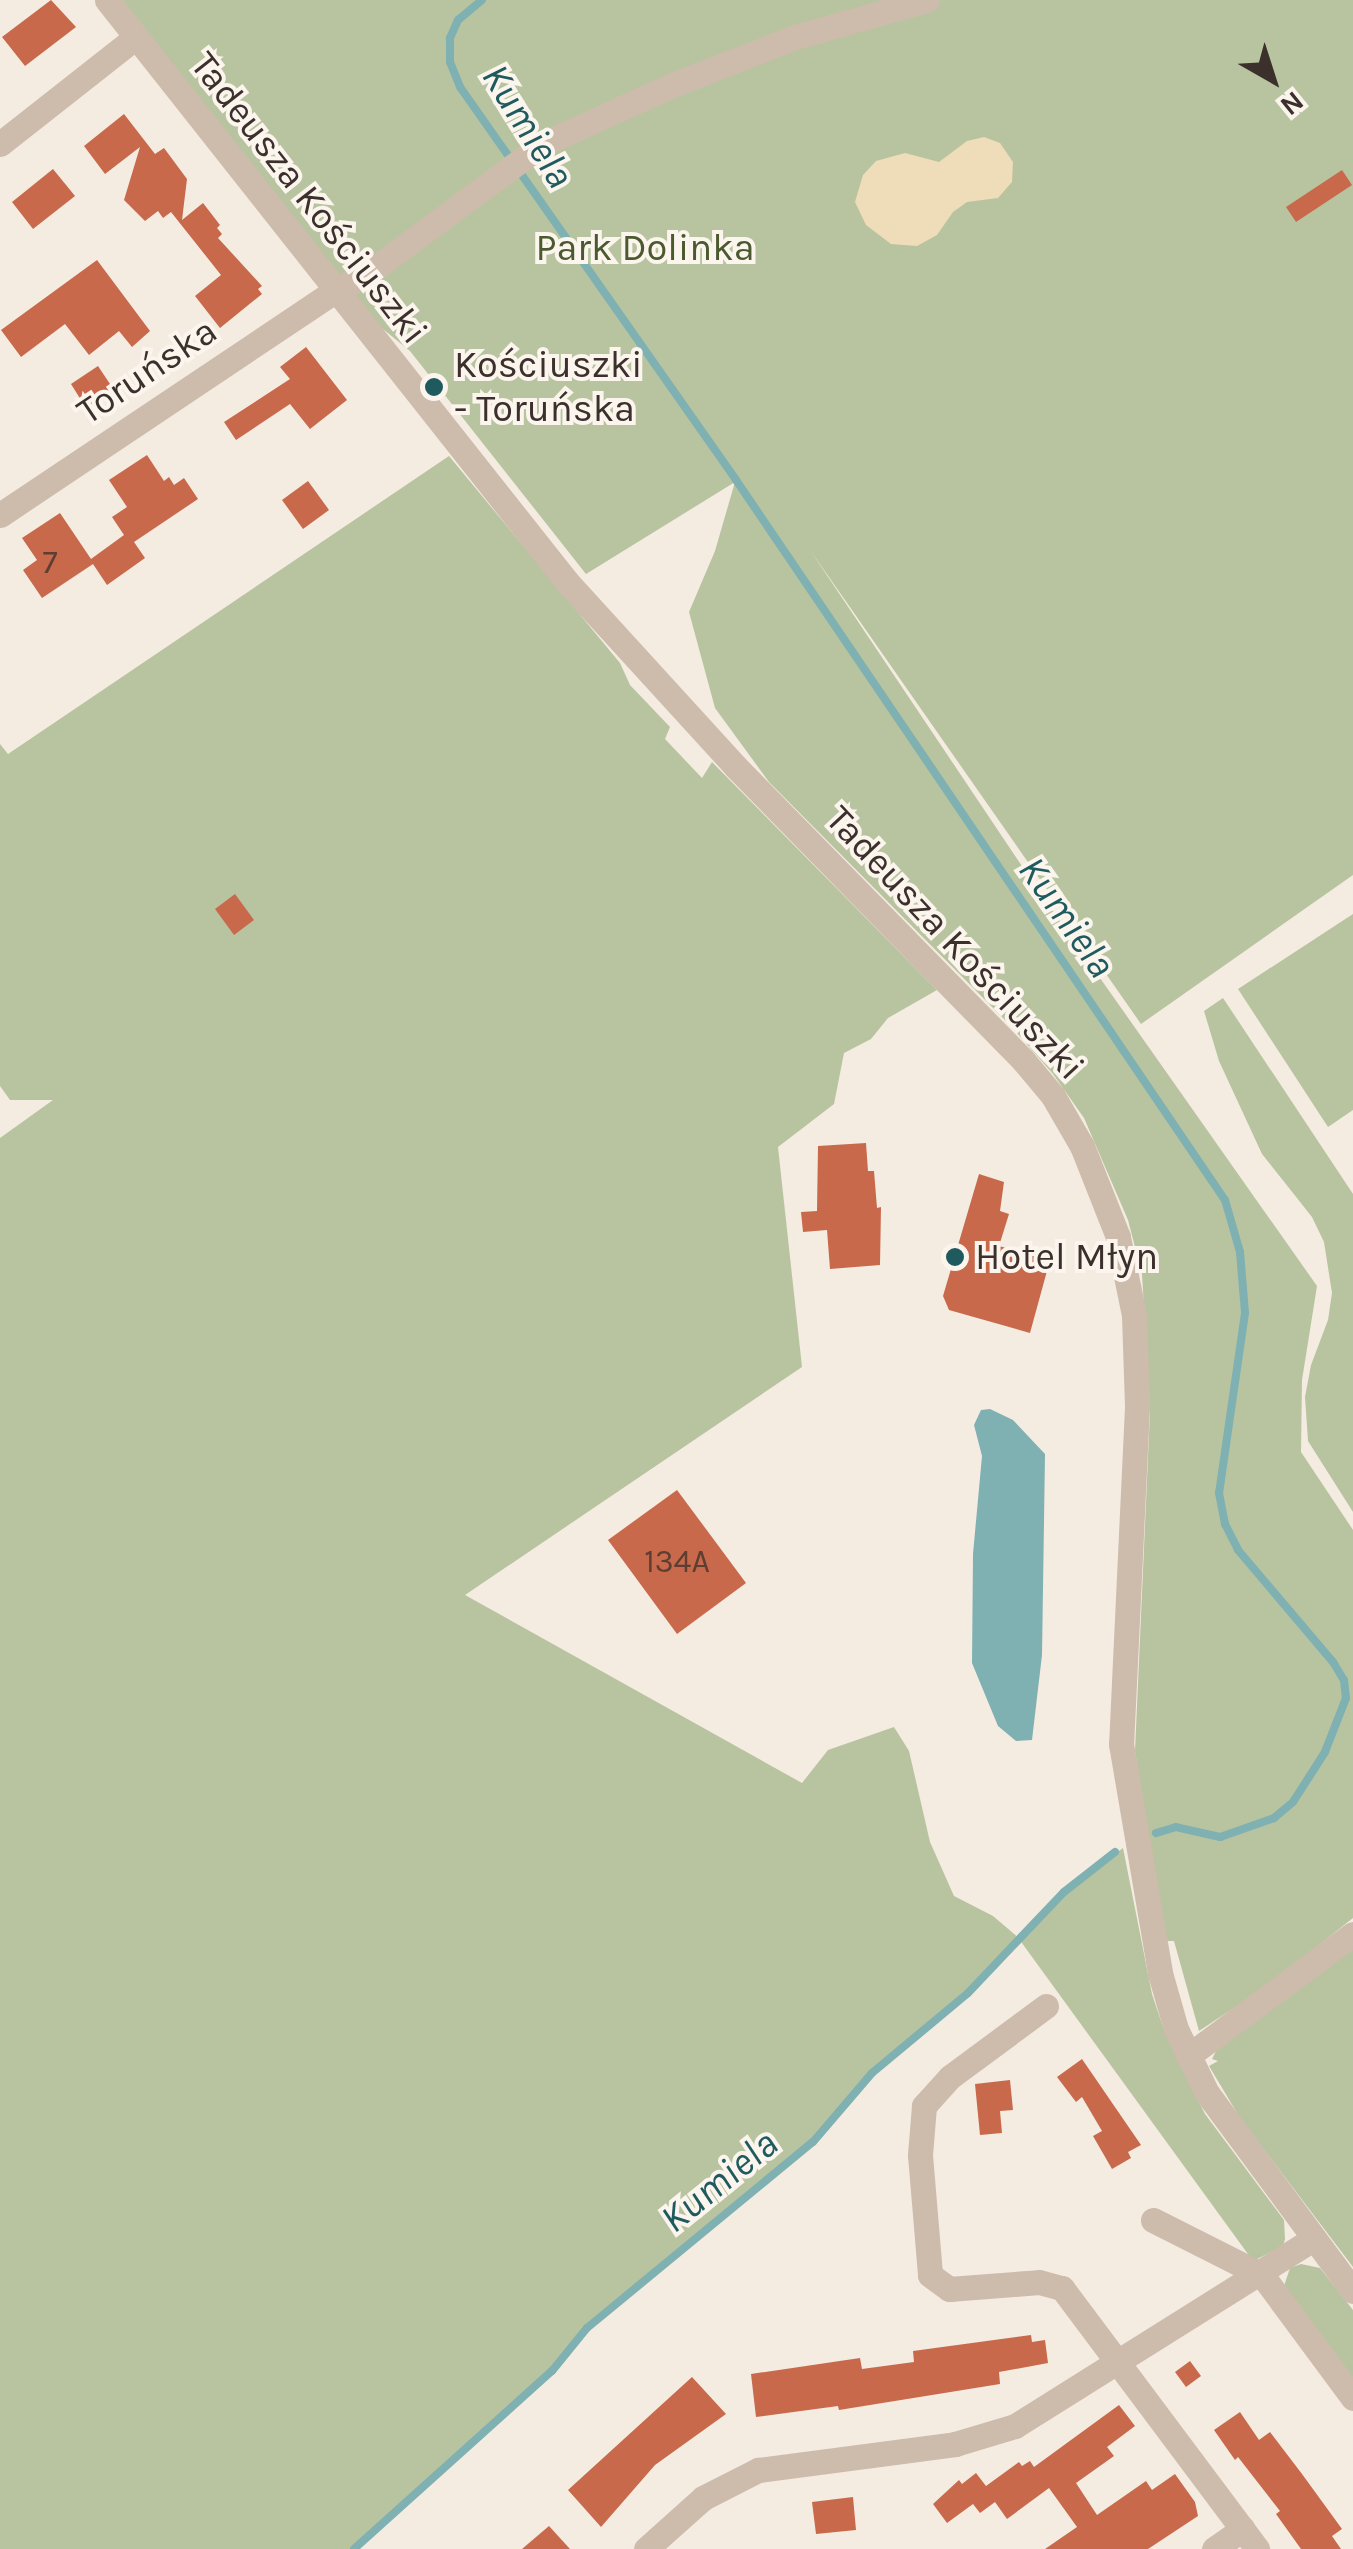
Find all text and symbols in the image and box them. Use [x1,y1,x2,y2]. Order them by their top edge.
north arrow [1223,30,1323,130]
street label: Tadeusza Kościuszki [181,43,437,353]
water label: Kumiela [471,55,585,197]
text: N [1274,85,1310,123]
park label: Park Dolinka [535,225,755,271]
street label: Toruńska [68,308,226,434]
place label: Kościuszki - Toruńska [454,342,642,432]
marker: Kościuszki - Toruńska [423,376,445,398]
house number: 7 [42,544,58,582]
street label: Tadeusza Kościuszki [816,796,1094,1090]
water label: Kumiela [1008,847,1126,987]
place label: Hotel Młyn [975,1234,1158,1280]
marker: Hotel Młyn [944,1246,966,1268]
house number: 134A [644,1543,710,1581]
water label: Kumiela [651,2119,787,2243]

